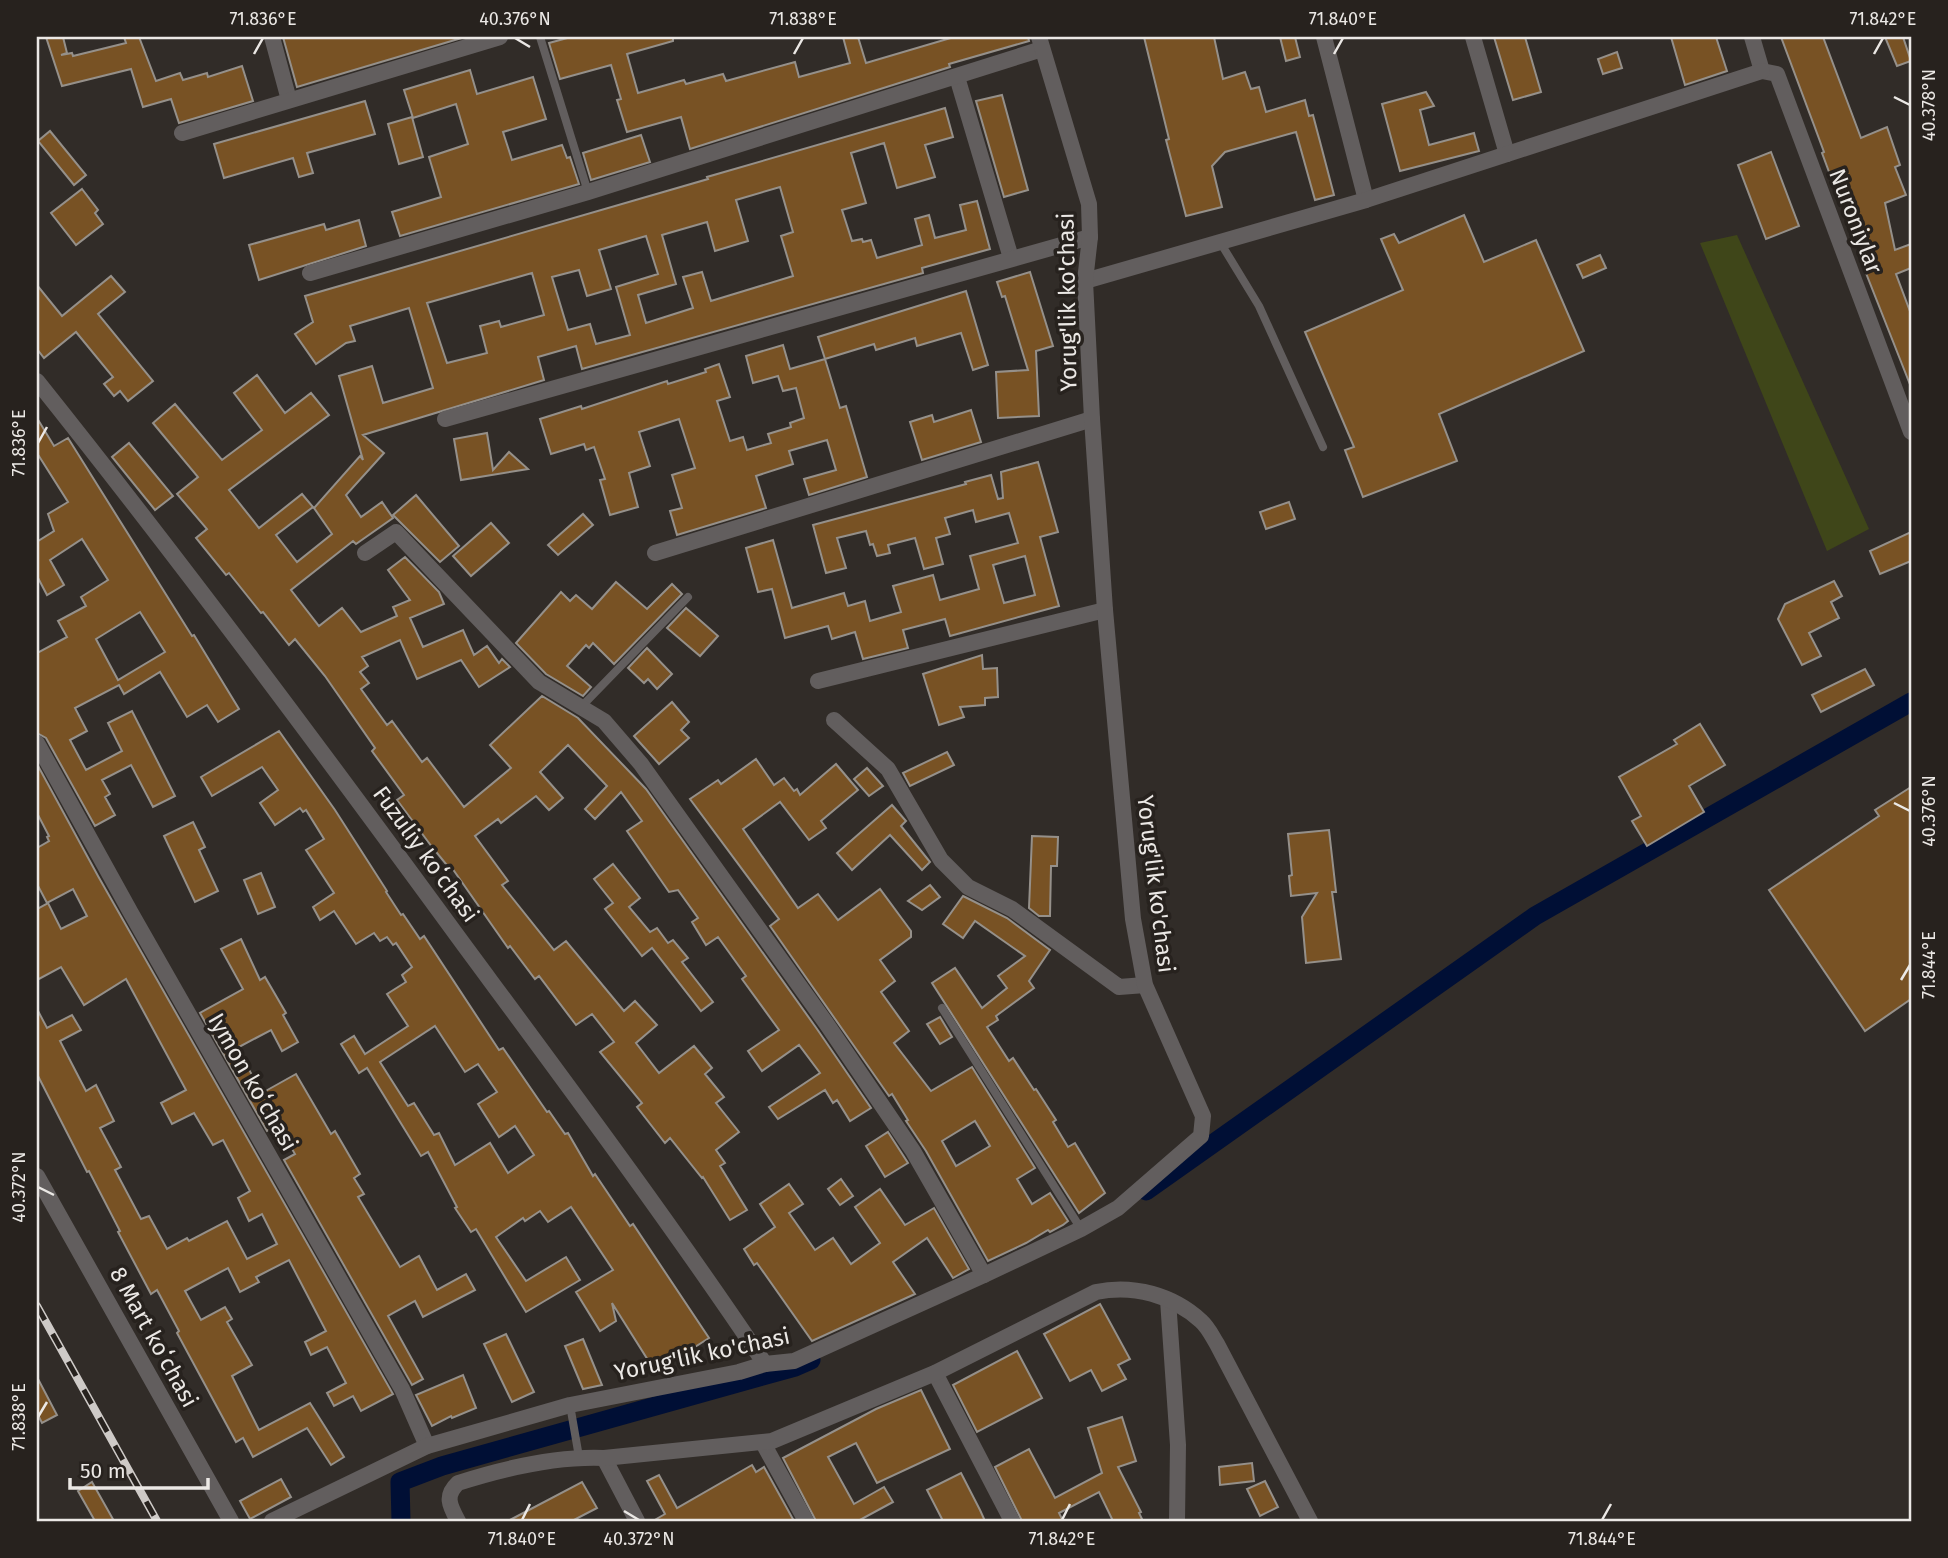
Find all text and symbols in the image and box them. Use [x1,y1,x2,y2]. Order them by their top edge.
text: 71.836°E [229,8,297,30]
text: 40.376°N [479,8,551,30]
text: 71.838°E [769,8,837,30]
text: 71.840°E [1309,8,1377,30]
text: 71.842°E [1850,8,1916,30]
text: 40.378°N [1918,69,1940,141]
street label: Nuroniylar [1823,165,1889,277]
street label: Yorug'lik ko'chasi [1051,212,1083,392]
text: 71.836°E [8,409,30,477]
text: 40.376°N [1918,775,1940,847]
street label: Fuzuliy koʻchasi [367,780,485,928]
street label: Yorug'lik ko'chasi [1131,794,1181,974]
text: 71.844°E [1918,931,1940,999]
street label: Iymon koʻchasi [202,1008,304,1156]
text: 40.372°N [8,1151,30,1223]
street label: 8 Mart koʻchasi [104,1262,204,1412]
street label: Yorug'lik ko'chasi [612,1322,792,1386]
text: 71.838°E [8,1383,30,1451]
scale bar [70,1446,208,1490]
text: 50 m [80,1458,126,1484]
text: 71.840°E [488,1528,556,1550]
text: 40.372°N [603,1528,675,1550]
text: 71.842°E [1029,1528,1095,1550]
text: 71.844°E [1568,1528,1636,1550]

